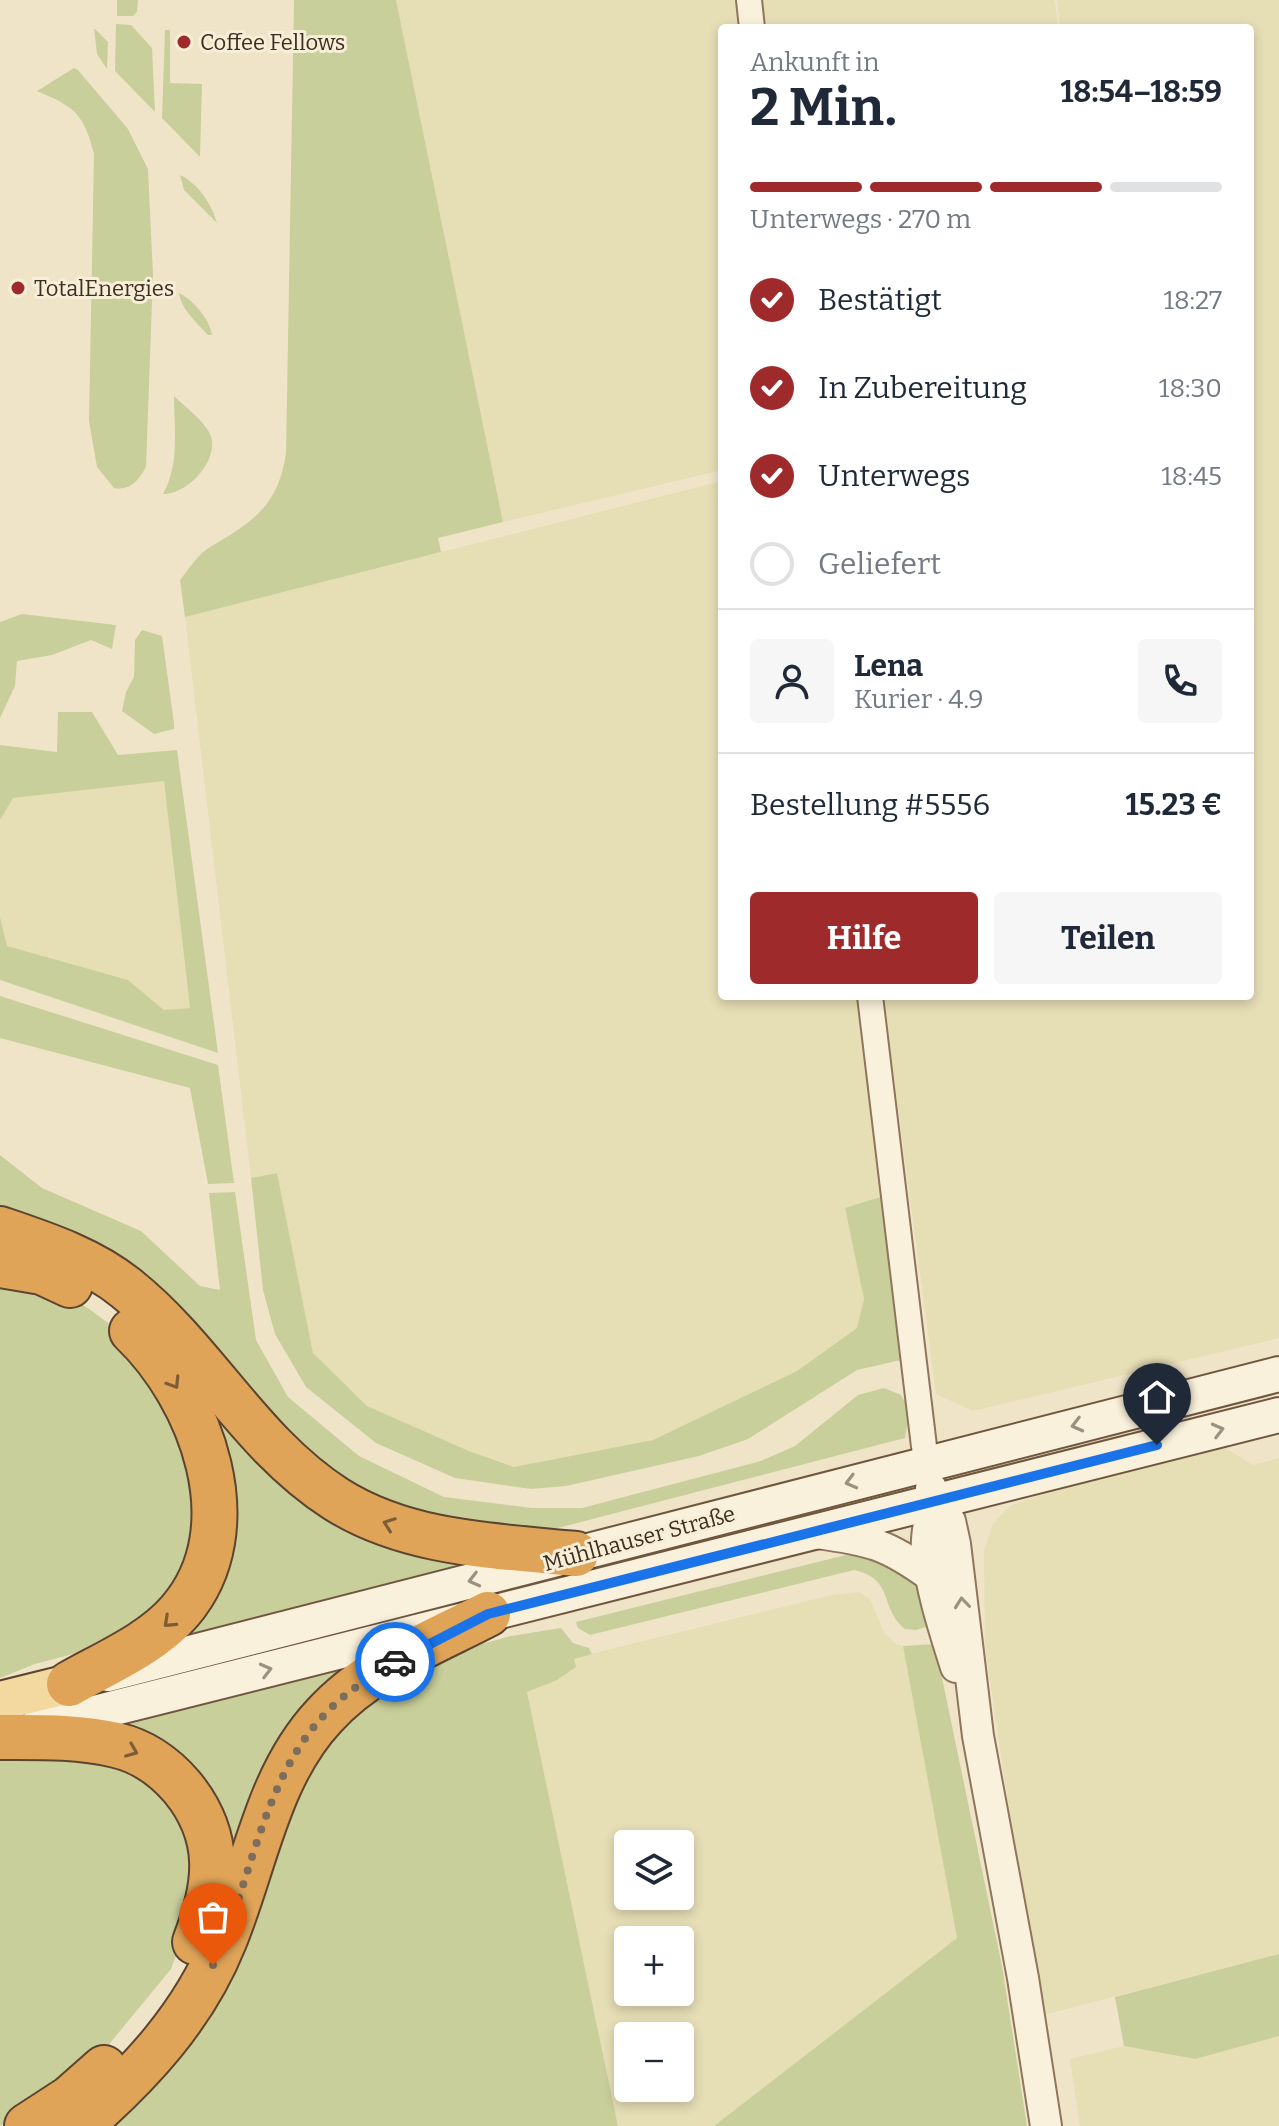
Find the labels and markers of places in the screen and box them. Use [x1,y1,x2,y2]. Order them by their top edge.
place label: Coffee Fellows [200,29,345,56]
marker: Coffee Fellows [175,33,193,51]
place label: TotalEnergies [34,275,174,302]
marker: TotalEnergies [9,279,27,297]
pin [1123,1363,1191,1445]
pin [179,1883,247,1965]

